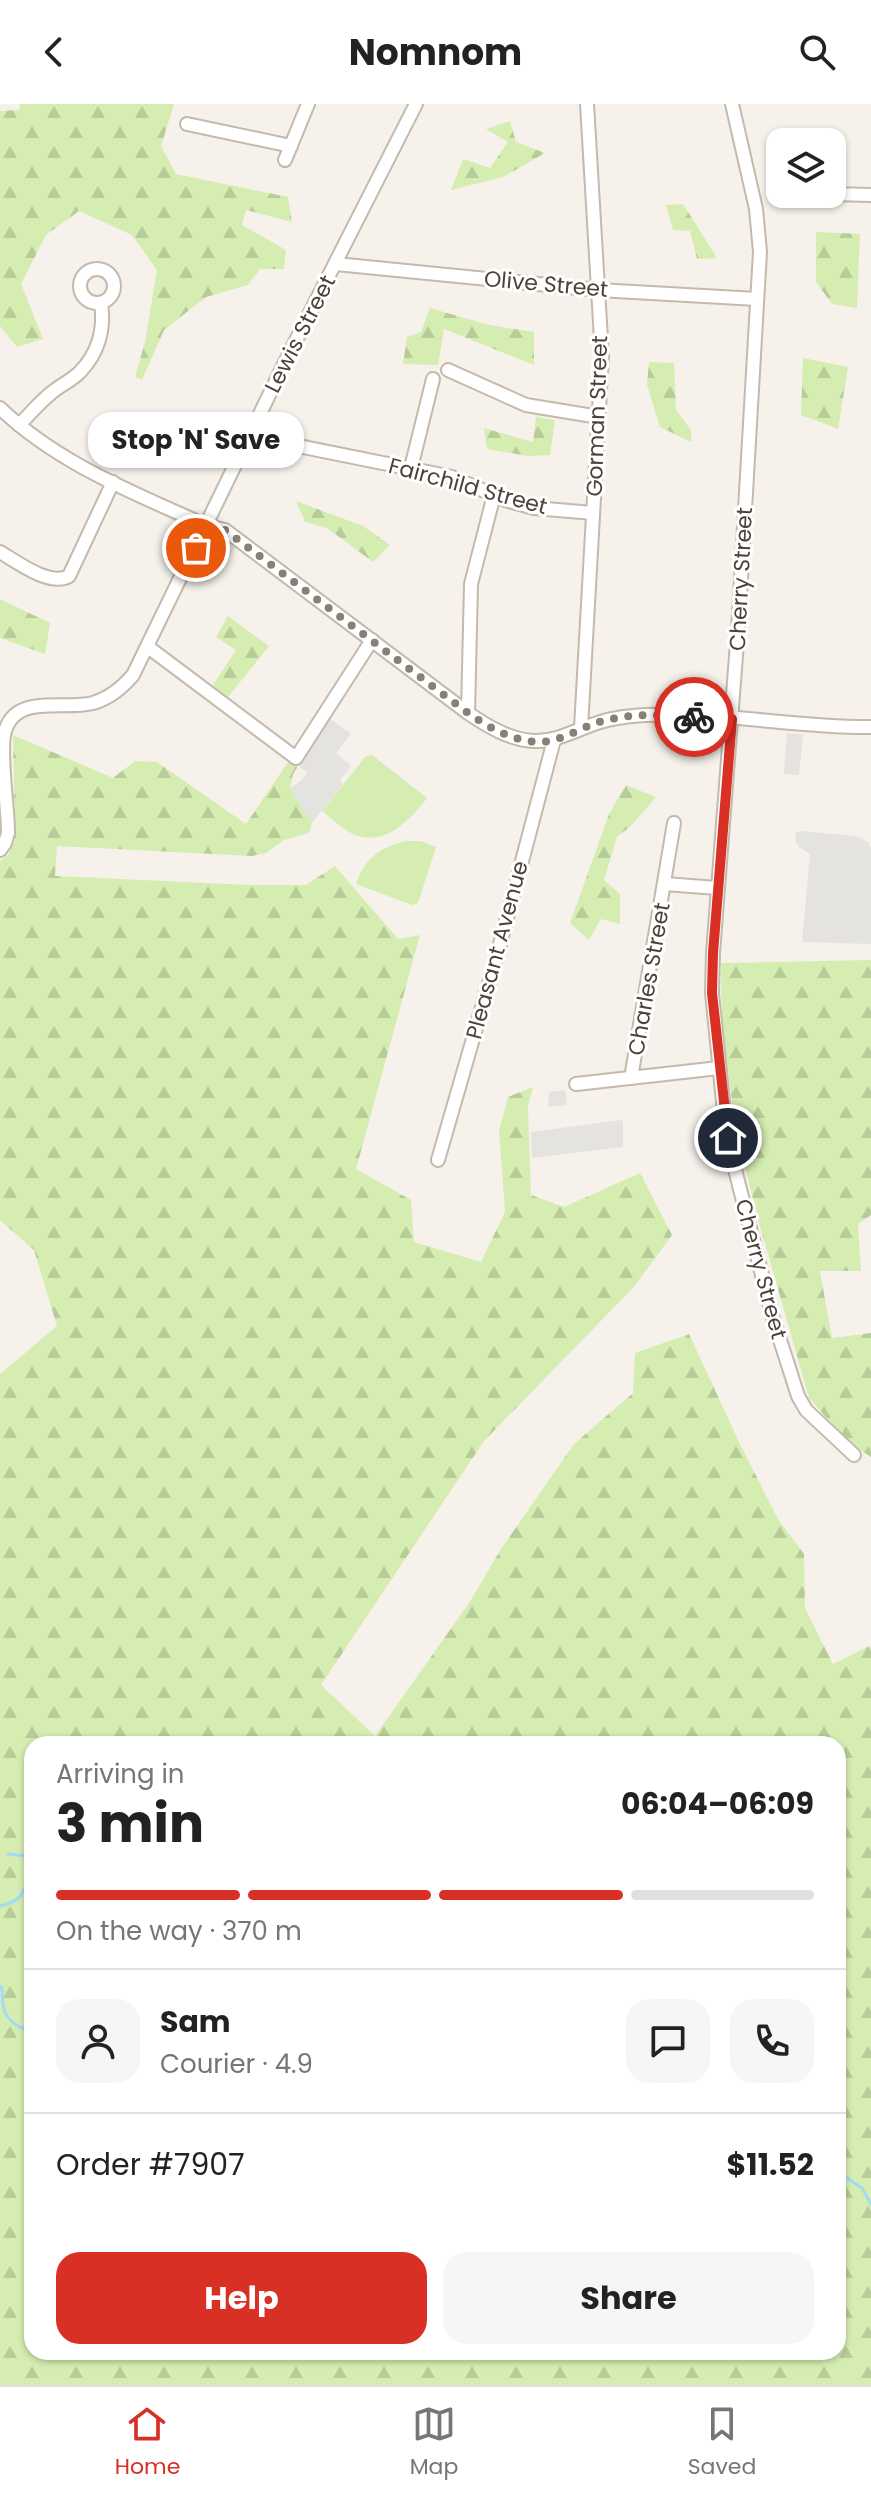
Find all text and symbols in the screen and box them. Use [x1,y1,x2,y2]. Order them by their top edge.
text: Nomnom [349,27,522,78]
icon: back [32,30,76,74]
icon: search [795,30,839,74]
map controls [766,128,846,208]
button: layers [766,128,846,208]
street label: Olive Street [483,263,609,305]
street label: Lewis Street [257,270,343,398]
street label: Gorman Street [579,335,615,497]
callout: Stop 'N' Save [88,412,304,468]
text: Stop 'N' Save [112,422,280,458]
street label: Fairchild Street [385,450,551,522]
street label: Cherry Street [722,506,760,652]
pin [162,514,230,582]
icon: bag [174,526,218,570]
courier [654,677,734,757]
icon: bike [672,695,716,739]
street label: Pleasant Avenue [458,857,536,1043]
street label: Charles Street [620,900,678,1058]
pin [694,1104,762,1172]
icon: home [706,1116,750,1160]
street label: Cherry Street [727,1196,795,1342]
text: Arriving in [56,1756,185,1792]
text: 06:04–06:09 [621,1782,814,1825]
text: 3 min [56,1787,204,1860]
text: On the way · 370 m [56,1913,302,1949]
button: person [56,1999,140,2083]
button: chat [626,1999,710,2083]
button: phone [730,1999,814,2083]
text: Sam [160,2000,231,2043]
text: Courier · 4.9 [160,2046,313,2082]
text: Order #7907 [56,2143,245,2186]
text: $11.52 [727,2143,814,2186]
button: Help [56,2252,427,2344]
button: Share [443,2252,814,2344]
tab: Home [115,2402,180,2483]
tab: Map [410,2402,458,2483]
tab: Saved [688,2402,756,2483]

